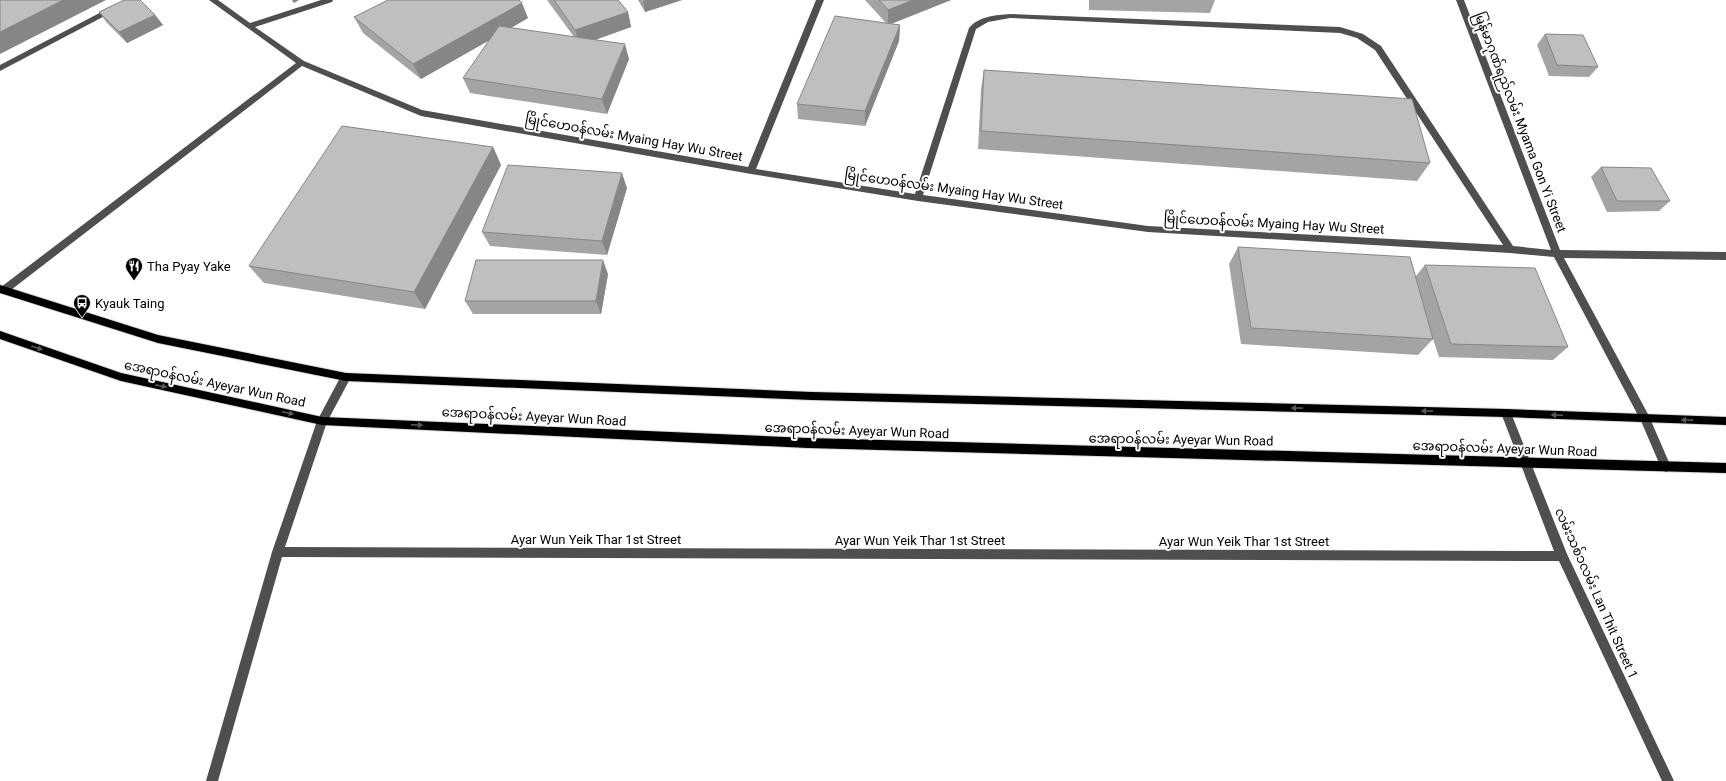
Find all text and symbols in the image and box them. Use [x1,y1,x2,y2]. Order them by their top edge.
street label: မြန်မာဂုဏ်ရည်လမ်း Myama Gon Yi Street [1469,10,1571,236]
street label: မြိုင်ဟေဝန်လမ်း Myaing Hay Wu Street [523,110,744,167]
street label: မြိုင်ဟေဝန်လမ်း Myaing Hay Wu Street [843,166,1064,215]
street label: မြိုင်ဟေဝန်လမ်း Myaing Hay Wu Street [1163,209,1385,240]
restaurant icon: Tha Pyay Yake [124,256,144,281]
place label: Tha Pyay Yake [147,259,231,274]
bus stop icon: Kyauk Taing [72,293,92,318]
place label: Kyauk Taing [95,296,165,311]
one-way arrow [31,345,43,351]
street label: အေရာဝန်လမ်း Ayeyar Wun Road [122,356,307,413]
one-way arrow [155,383,167,389]
street label: အေရာဝန်လမ်း Ayeyar Wun Road [441,403,627,432]
one-way arrow [1290,405,1303,411]
one-way arrow [1420,408,1433,414]
one-way arrow [282,411,294,417]
one-way arrow [1551,412,1563,419]
one-way arrow [1680,417,1693,423]
street label: အေရာဝန်လမ်း Ayeyar Wun Road [764,419,950,444]
one-way arrow [411,421,423,428]
street label: အေရာဝန်လမ်း Ayeyar Wun Road [1088,429,1273,452]
street label: အေရာဝန်လမ်း Ayeyar Wun Road [1412,437,1598,462]
street label: လမ်းသစ်၁လမ်း Lan Thit Street 1 [1552,505,1642,681]
street label: Ayar Wun Yeik Thar 1st Street [511,532,681,547]
street label: Ayar Wun Yeik Thar 1st Street [835,533,1005,548]
street label: Ayar Wun Yeik Thar 1st Street [1159,534,1329,549]

